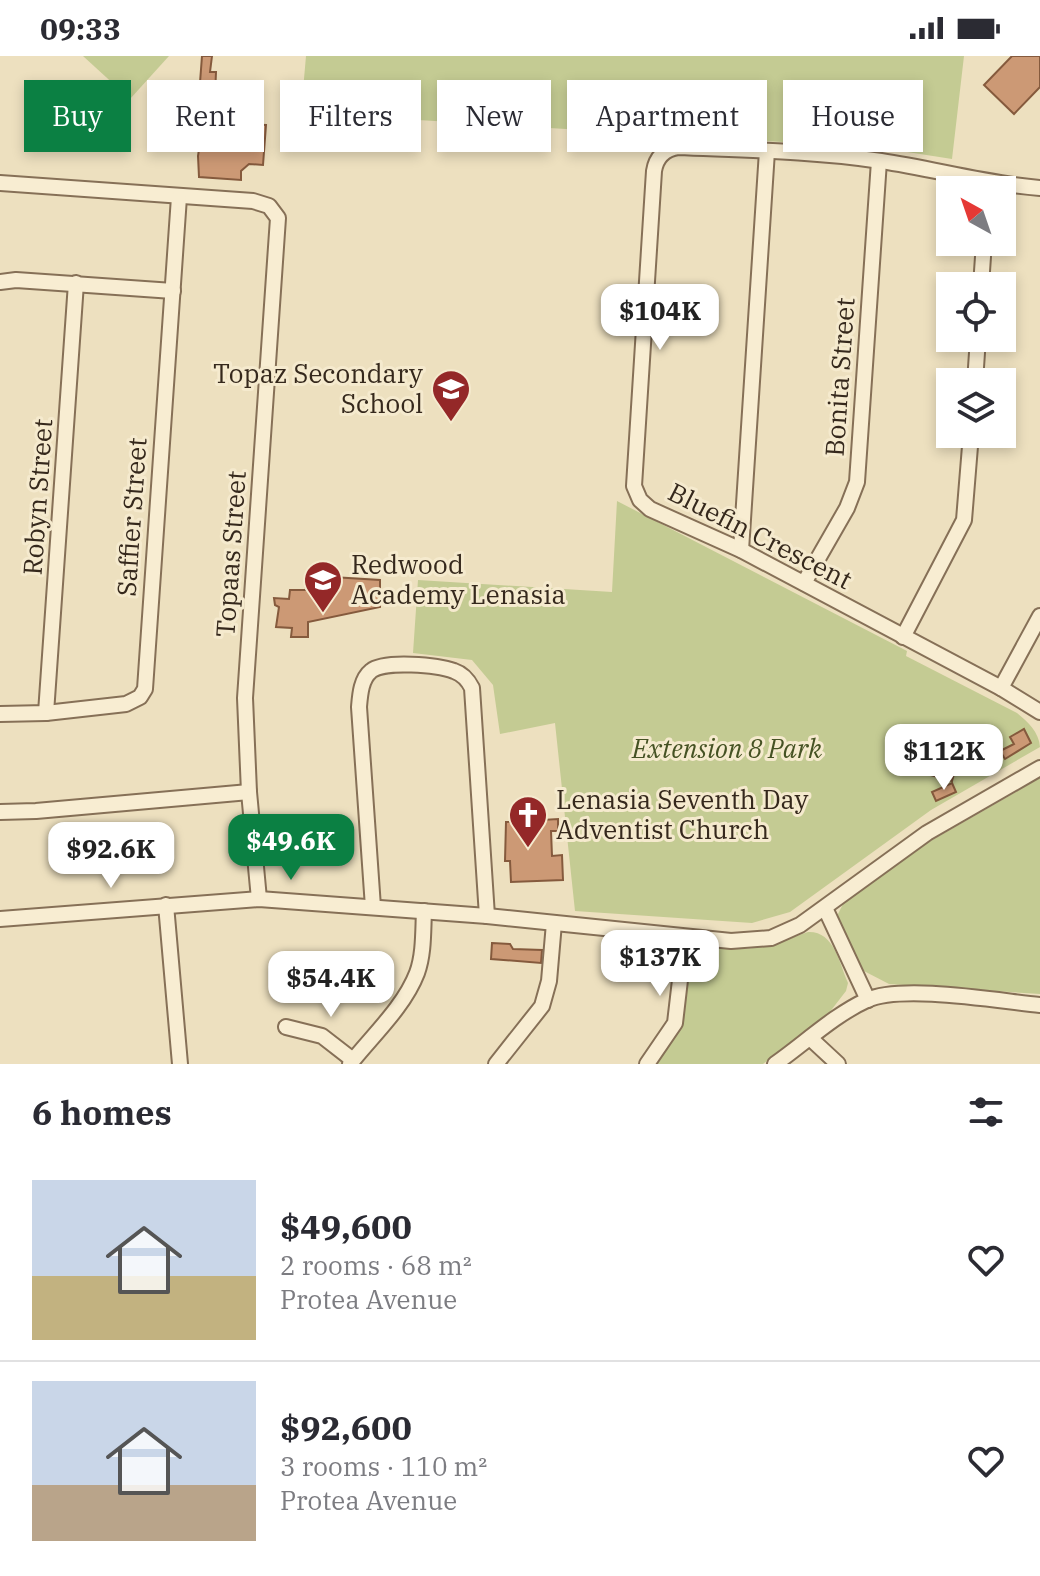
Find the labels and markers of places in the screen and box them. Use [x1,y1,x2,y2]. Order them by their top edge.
pin: $104K [604,284,716,352]
place label: Topaz Secondary School [213,356,423,420]
school or university icon: Topaz Secondary School [430,368,472,423]
place label: Redwood Academy Lenasia [351,547,566,611]
school or university icon: Redwood Academy Lenasia [302,559,344,614]
pin: $112K [888,724,1000,792]
place label: Lenasia Seventh Day Adventist Church [556,782,808,846]
church icon: Lenasia Seventh Day Adventist Church [507,794,549,849]
pin: $49.6K [226,814,356,882]
pin: $92.6K [46,822,176,890]
pin: $137K [604,930,716,998]
pin: $54.4K [266,951,396,1019]

